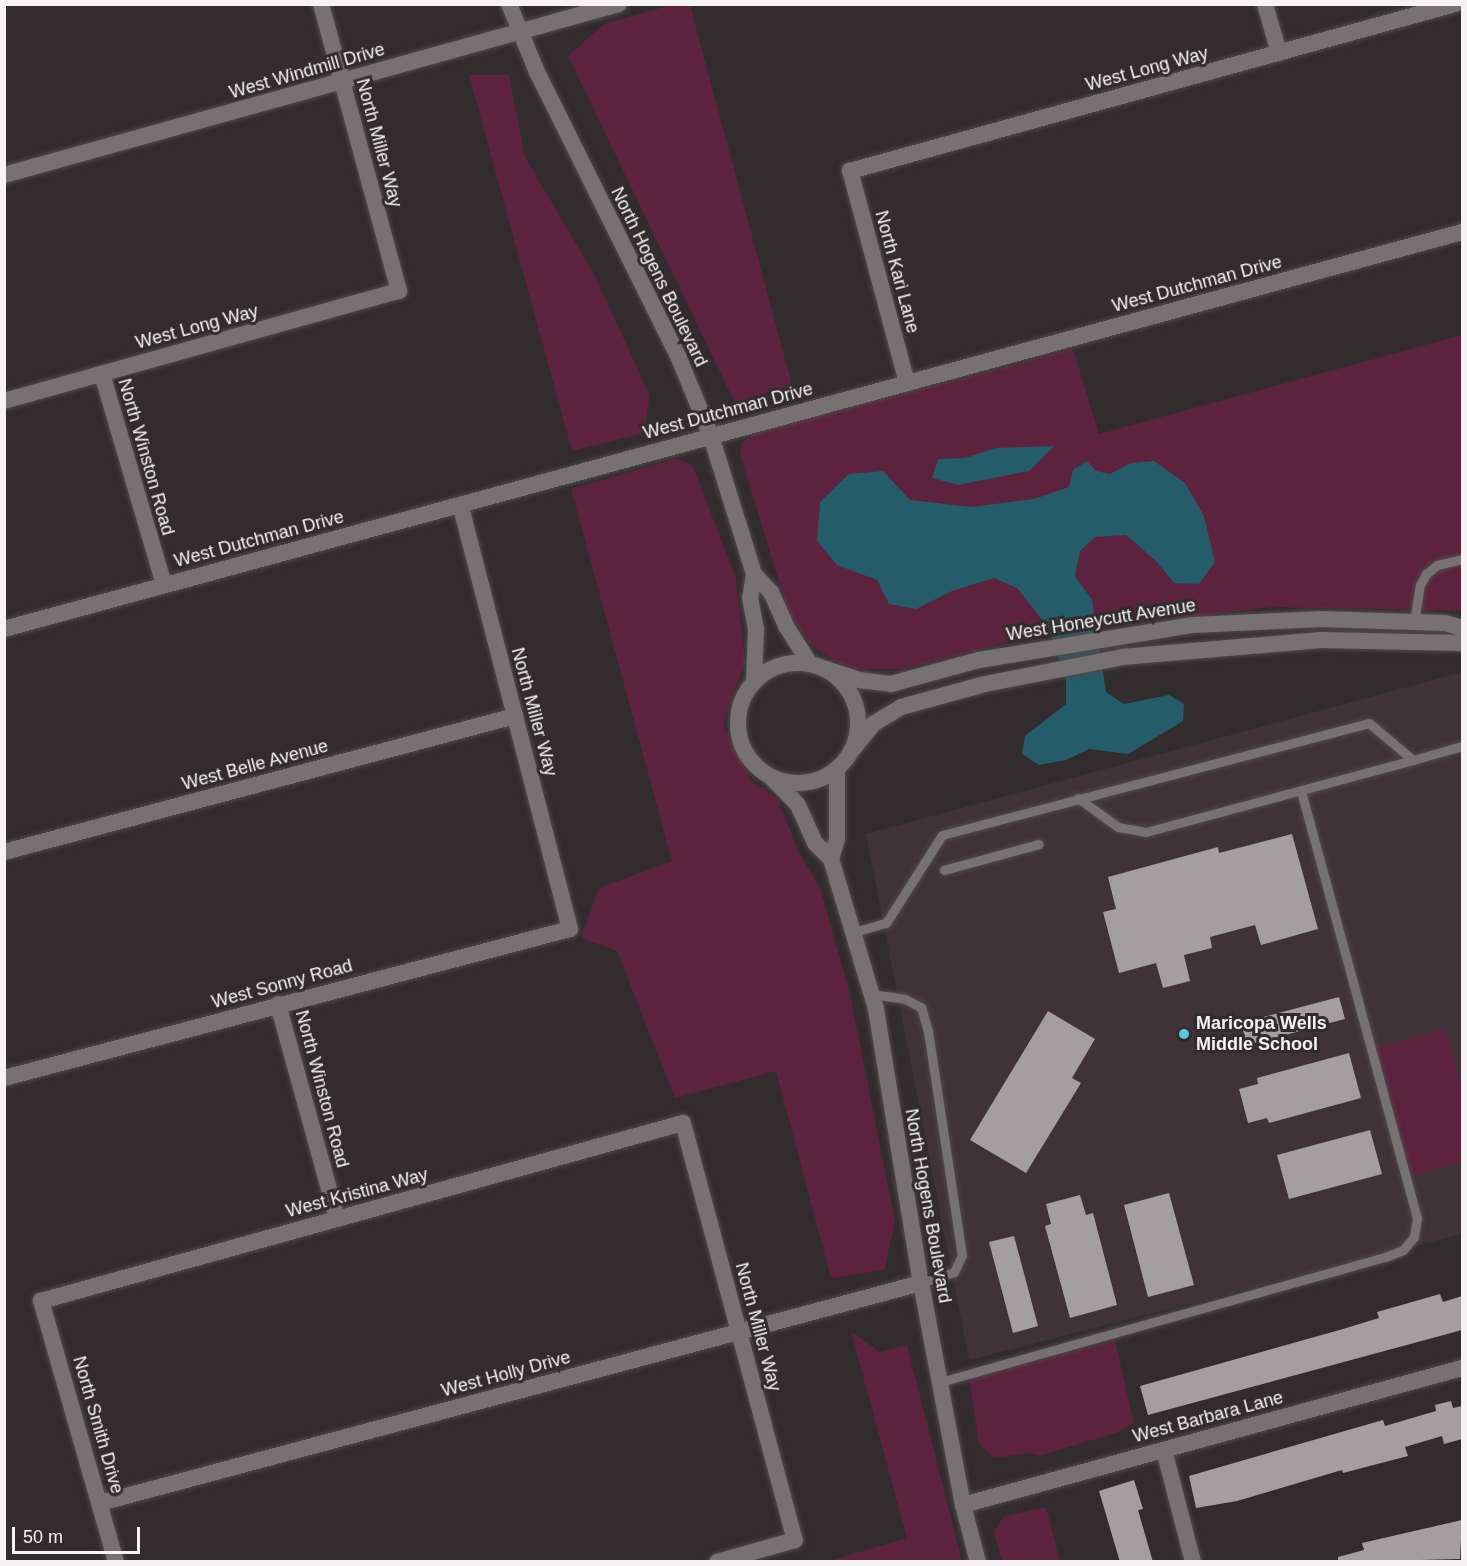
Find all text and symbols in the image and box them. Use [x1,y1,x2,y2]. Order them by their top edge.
street label: West Windmill Drive [227,38,387,104]
street label: West Long Way [1083,42,1211,96]
street label: North Miller Way [351,76,407,210]
street label: North Hogens Boulevard [606,184,712,370]
street label: North Kari Lane [870,208,924,336]
street label: West Dutchman Drive [1110,251,1284,317]
street label: West Long Way [133,300,261,354]
street label: North Winston Road [113,376,179,538]
street label: West Dutchman Drive [641,378,815,444]
street label: West Dutchman Drive [172,506,346,572]
street label: West Honeycutt Avenue [1004,594,1198,646]
street label: North Miller Way [506,645,562,779]
street label: West Belle Avenue [179,735,331,795]
street label: West Sonny Road [209,955,355,1013]
street label: North Winston Road [291,1008,353,1170]
place label: Maricopa Wells Middle School [1196,1013,1327,1056]
marker: Maricopa Wells Middle School [1177,1027,1191,1041]
street label: North Hogens Boulevard [900,1107,956,1305]
street label: West Kristina Way [284,1164,430,1222]
street label: North Miller Way [730,1260,786,1394]
street label: West Holly Drive [439,1346,573,1402]
street label: North Smith Drive [68,1354,128,1496]
street label: West Barbara Lane [1130,1387,1286,1447]
scale bar [15,1515,142,1553]
text: 50 m [23,1527,63,1547]

